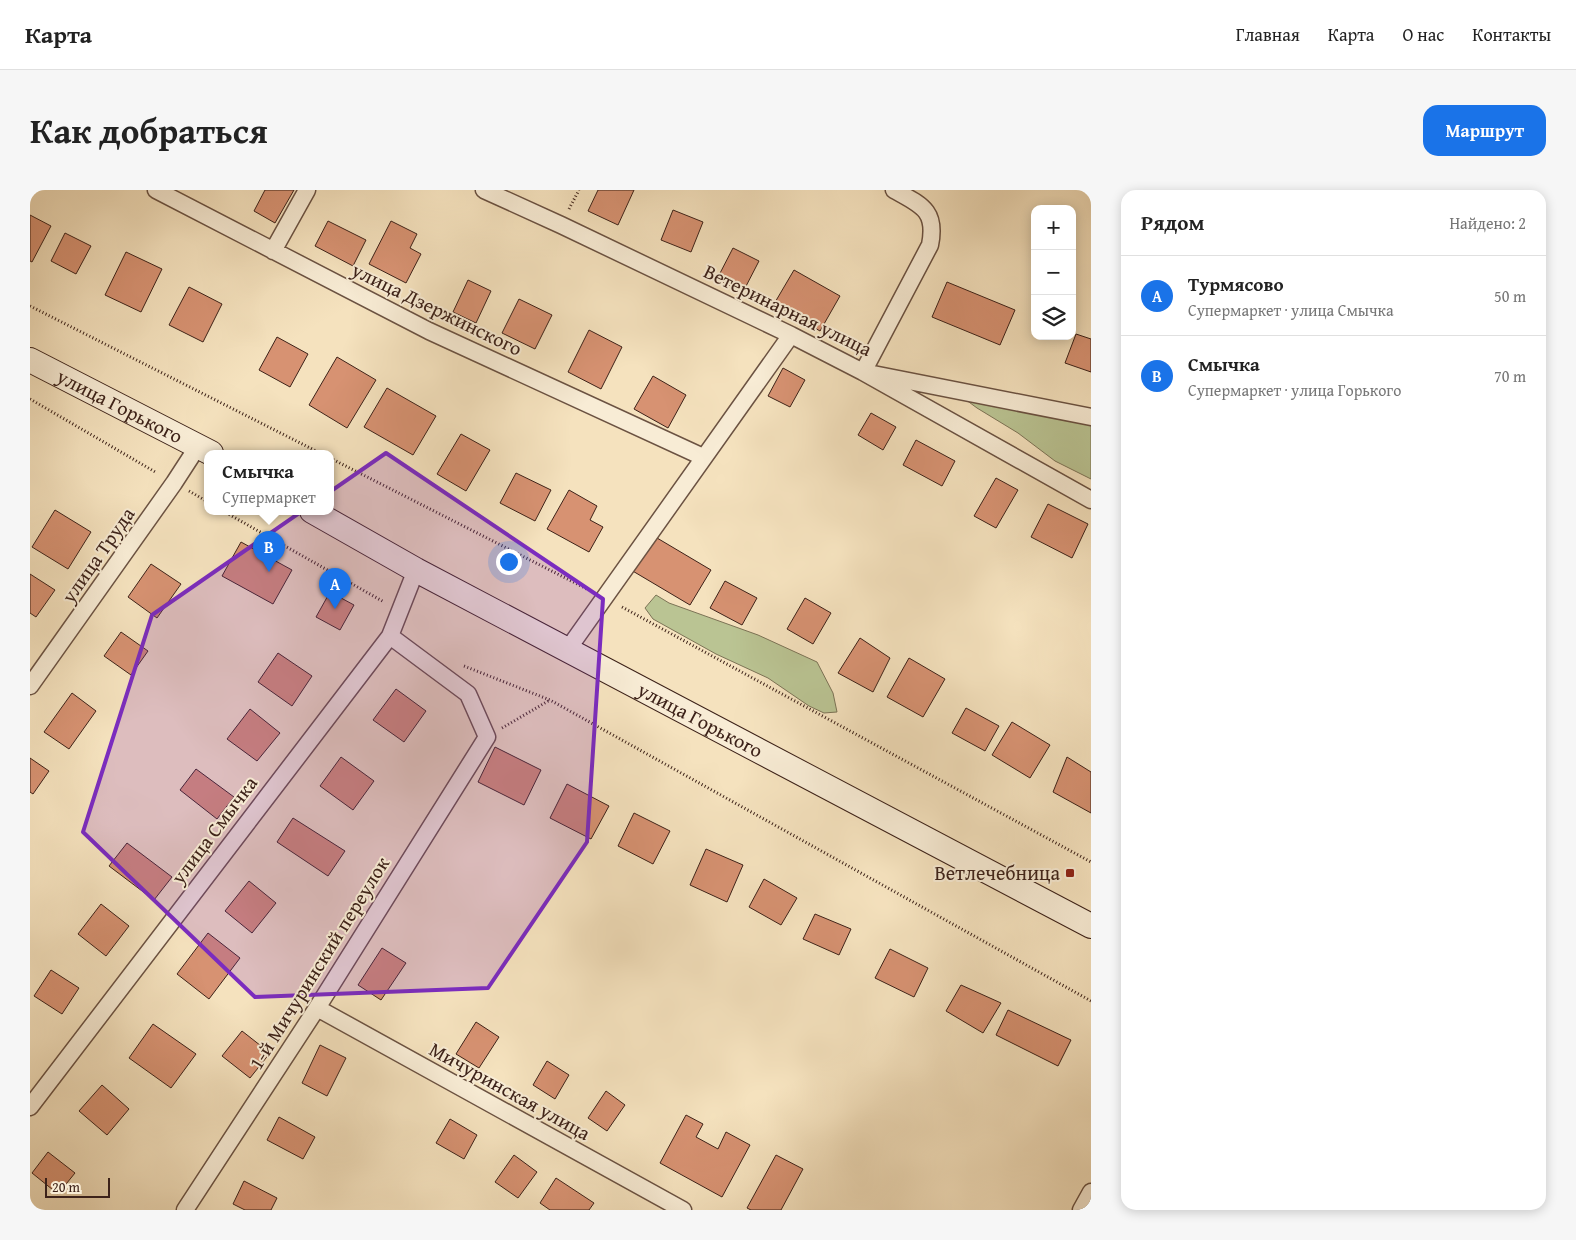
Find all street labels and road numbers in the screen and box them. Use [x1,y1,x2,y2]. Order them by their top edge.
street label: улица Дзержинского [346,254,527,362]
street label: Ветеринарная улица [699,256,878,363]
street label: улица Горького [51,361,188,450]
street label: улица Труда [53,501,142,609]
street label: улица Горького [632,674,768,765]
street label: улица Смычка [163,769,264,890]
street label: 1-й Мичуринский переулок [241,850,396,1075]
street label: Мичуринская улица [424,1034,596,1147]

